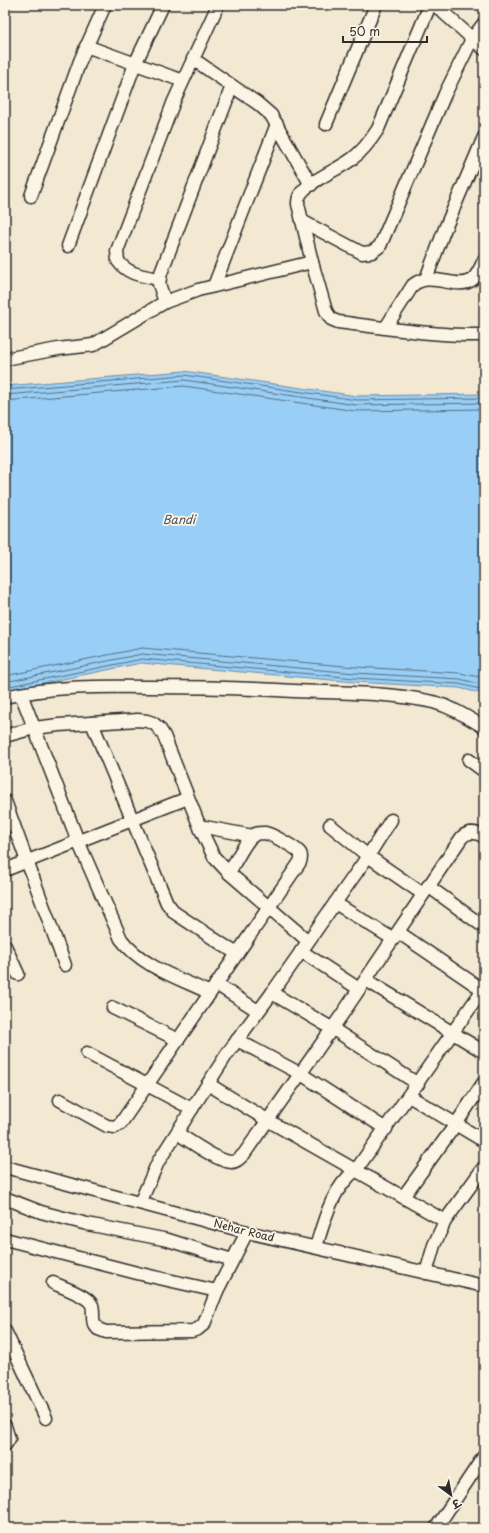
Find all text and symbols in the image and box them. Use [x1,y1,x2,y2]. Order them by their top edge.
scale bar [343,18,427,44]
text: 50 m [349,22,380,40]
water label: Bandi [163,510,197,528]
street label: Nehar Road [212,1214,276,1246]
north arrow [431,1475,471,1515]
text: उ [448,1494,465,1514]

